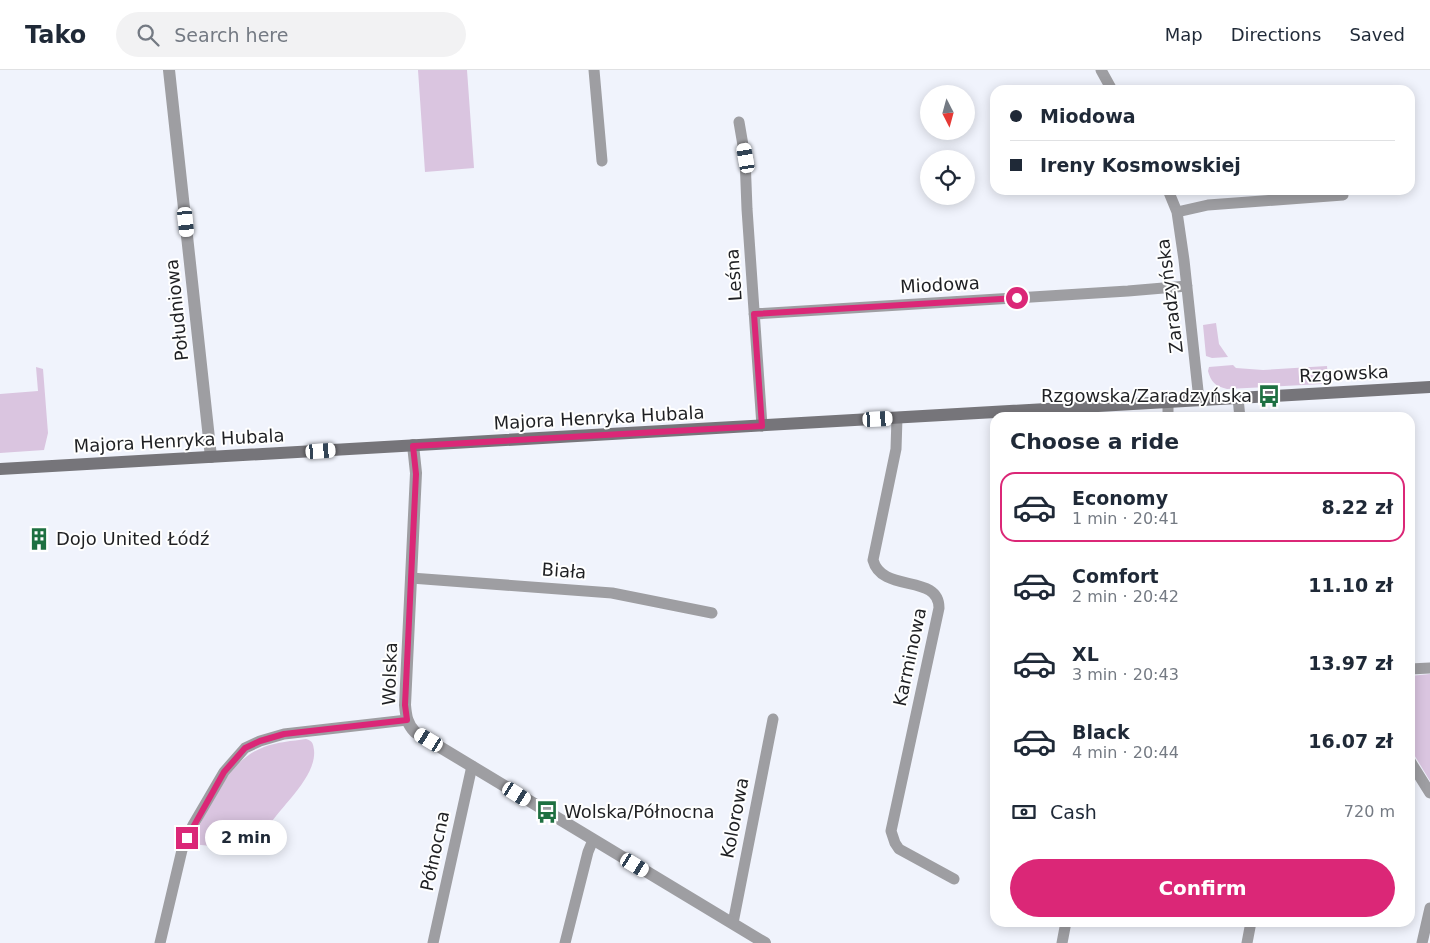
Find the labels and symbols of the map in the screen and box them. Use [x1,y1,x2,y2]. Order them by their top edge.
north arrow [920,85,975,140]
car [736,142,755,174]
car [176,206,195,238]
street label: Zaradzyńska [1152,238,1187,355]
street label: Leśna [721,248,746,302]
street label: Południowa [161,258,192,362]
street label: Miodowa [900,272,980,297]
route start [1006,287,1028,309]
street label: Rzgowska [1299,361,1389,386]
bus stop icon: Rzgowska/Zaradzyńska [1256,383,1282,409]
place label: Rzgowska/Zaradzyńska [1041,385,1252,406]
street label: Majora Henryka Hubala [493,401,705,434]
car [862,411,893,427]
street label: Majora Henryka Hubala [73,424,285,457]
car [305,442,336,460]
building icon: Dojo United Łódź [26,526,52,552]
place label: Dojo United Łódź [56,528,209,549]
street label: Biała [541,558,587,583]
street label: Karminowa [889,606,930,708]
street label: Wolska [378,642,401,706]
car [412,726,445,754]
street label: Kolorowa [716,776,753,860]
car [500,780,533,808]
bus stop icon: Wolska/Północna [534,799,560,825]
place label: Wolska/Północna [564,801,714,822]
street label: Północna [416,809,453,893]
callout: 2 min [204,820,287,856]
route end [176,827,198,849]
car [618,851,651,879]

